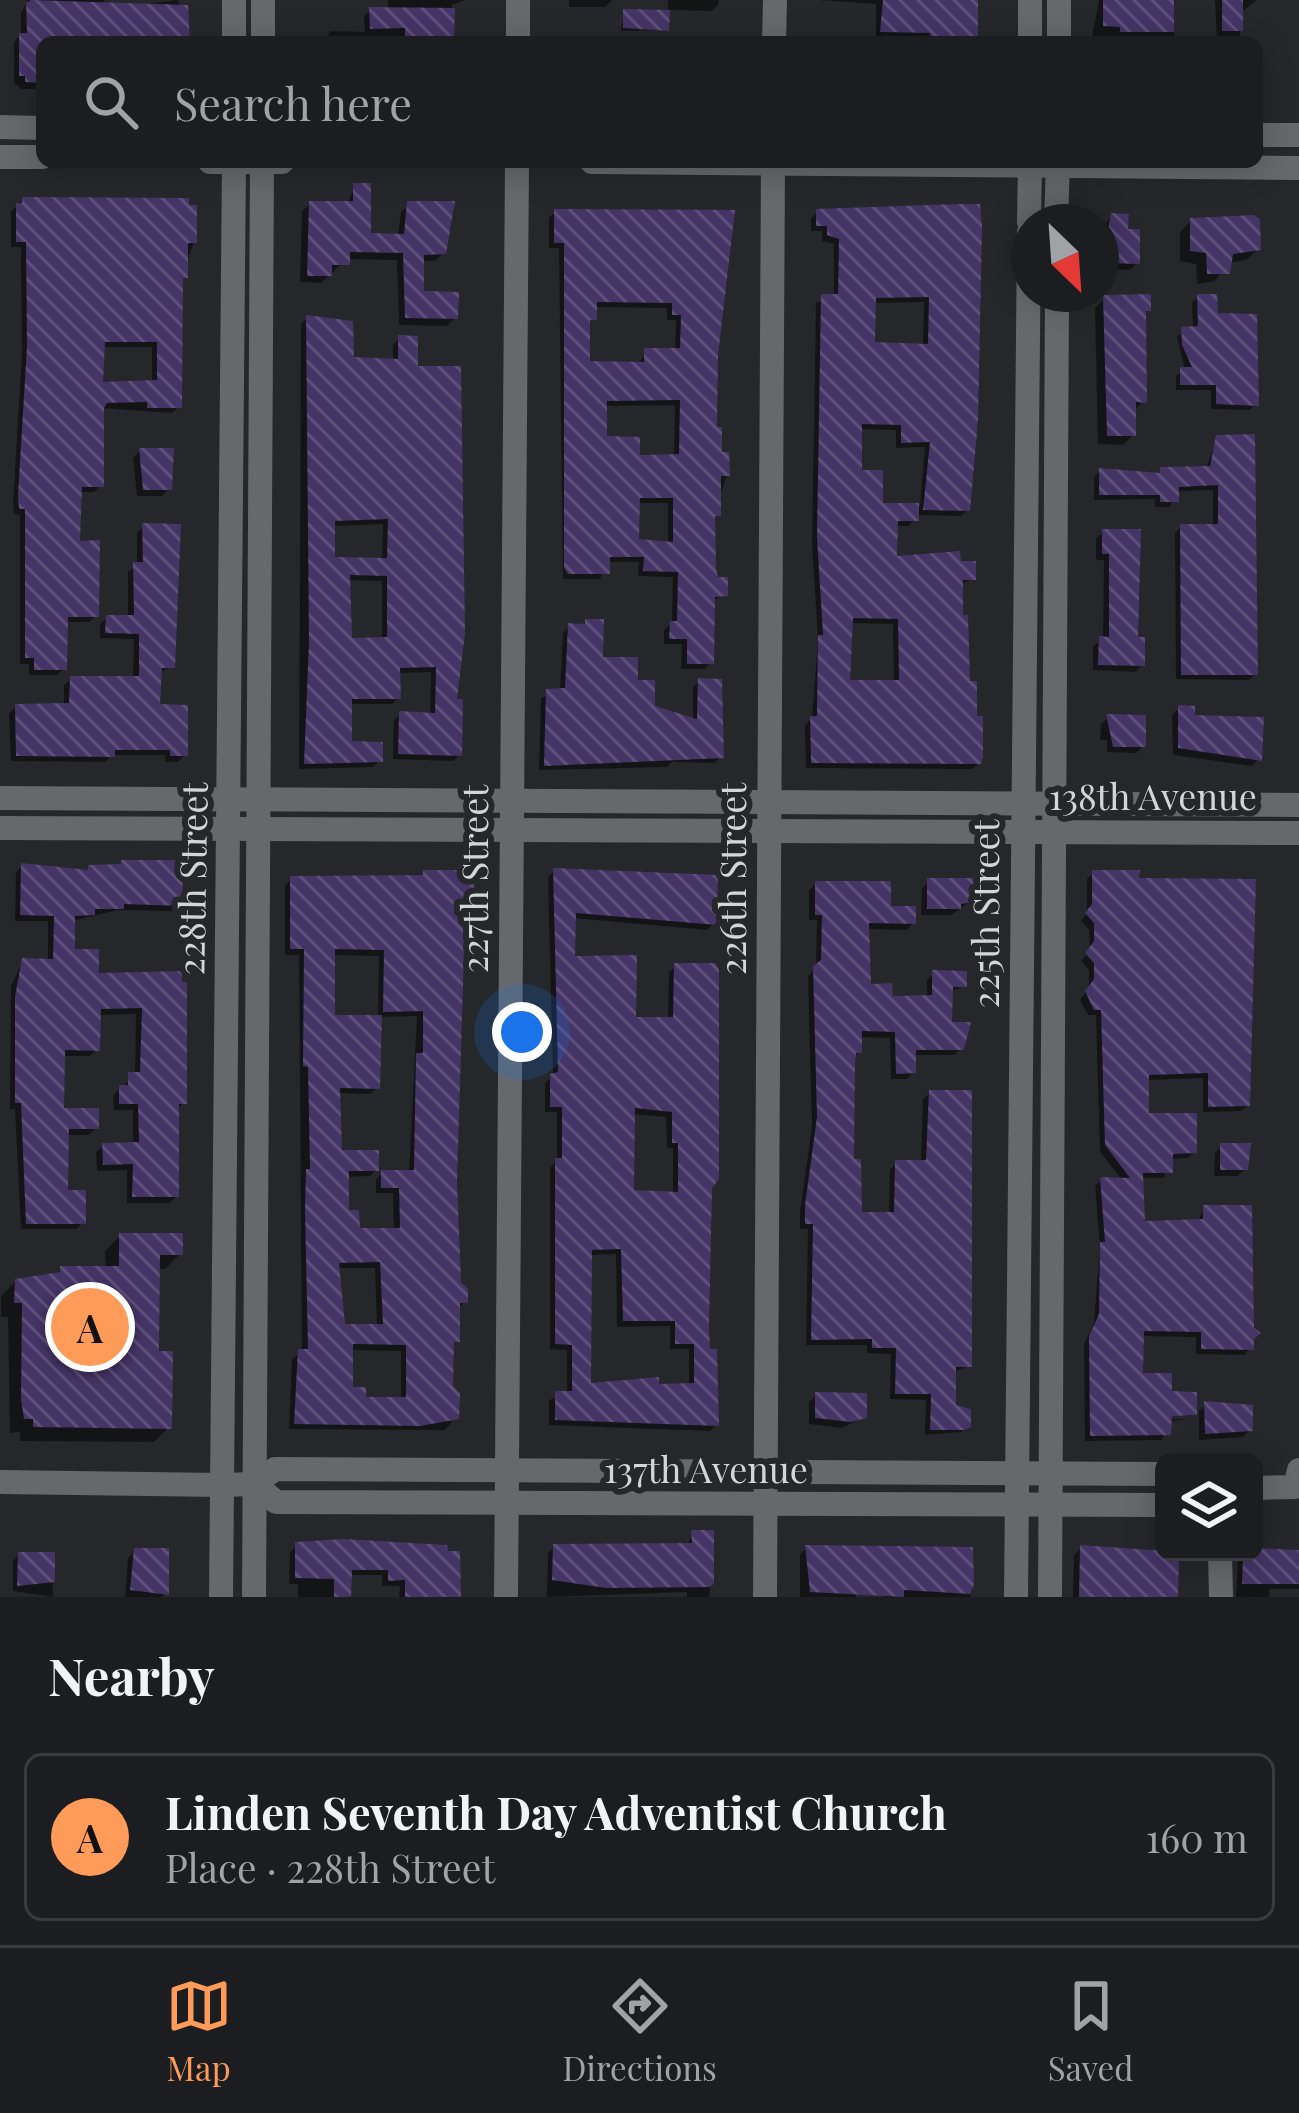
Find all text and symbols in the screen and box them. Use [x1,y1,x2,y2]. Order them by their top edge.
search box [36,36,1263,168]
icon: search [78,69,144,135]
text: Search here [174,72,412,132]
north arrow [1011,204,1119,312]
street label: 138th Avenue [1049,771,1257,819]
street label: 228th Street [165,781,217,976]
street label: 226th Street [707,781,755,975]
street label: 227th Street [449,783,497,973]
street label: 225th Street [960,818,1008,1008]
your location [492,1002,552,1062]
pin: A [51,1282,129,1372]
street label: 137th Avenue [604,1444,808,1492]
map controls [1155,1453,1263,1561]
button: layers [1155,1453,1263,1561]
text: Nearby [48,1641,214,1709]
text: Linden Seventh Day Adventist Church [165,1781,947,1841]
text: A [77,1811,103,1863]
text: 160 m [1146,1811,1248,1863]
text: Place · 228th Street [165,1841,495,1893]
tab: Map [166,1973,232,2089]
tab: Directions [563,1973,717,2089]
tab: Saved [1048,1973,1134,2089]

